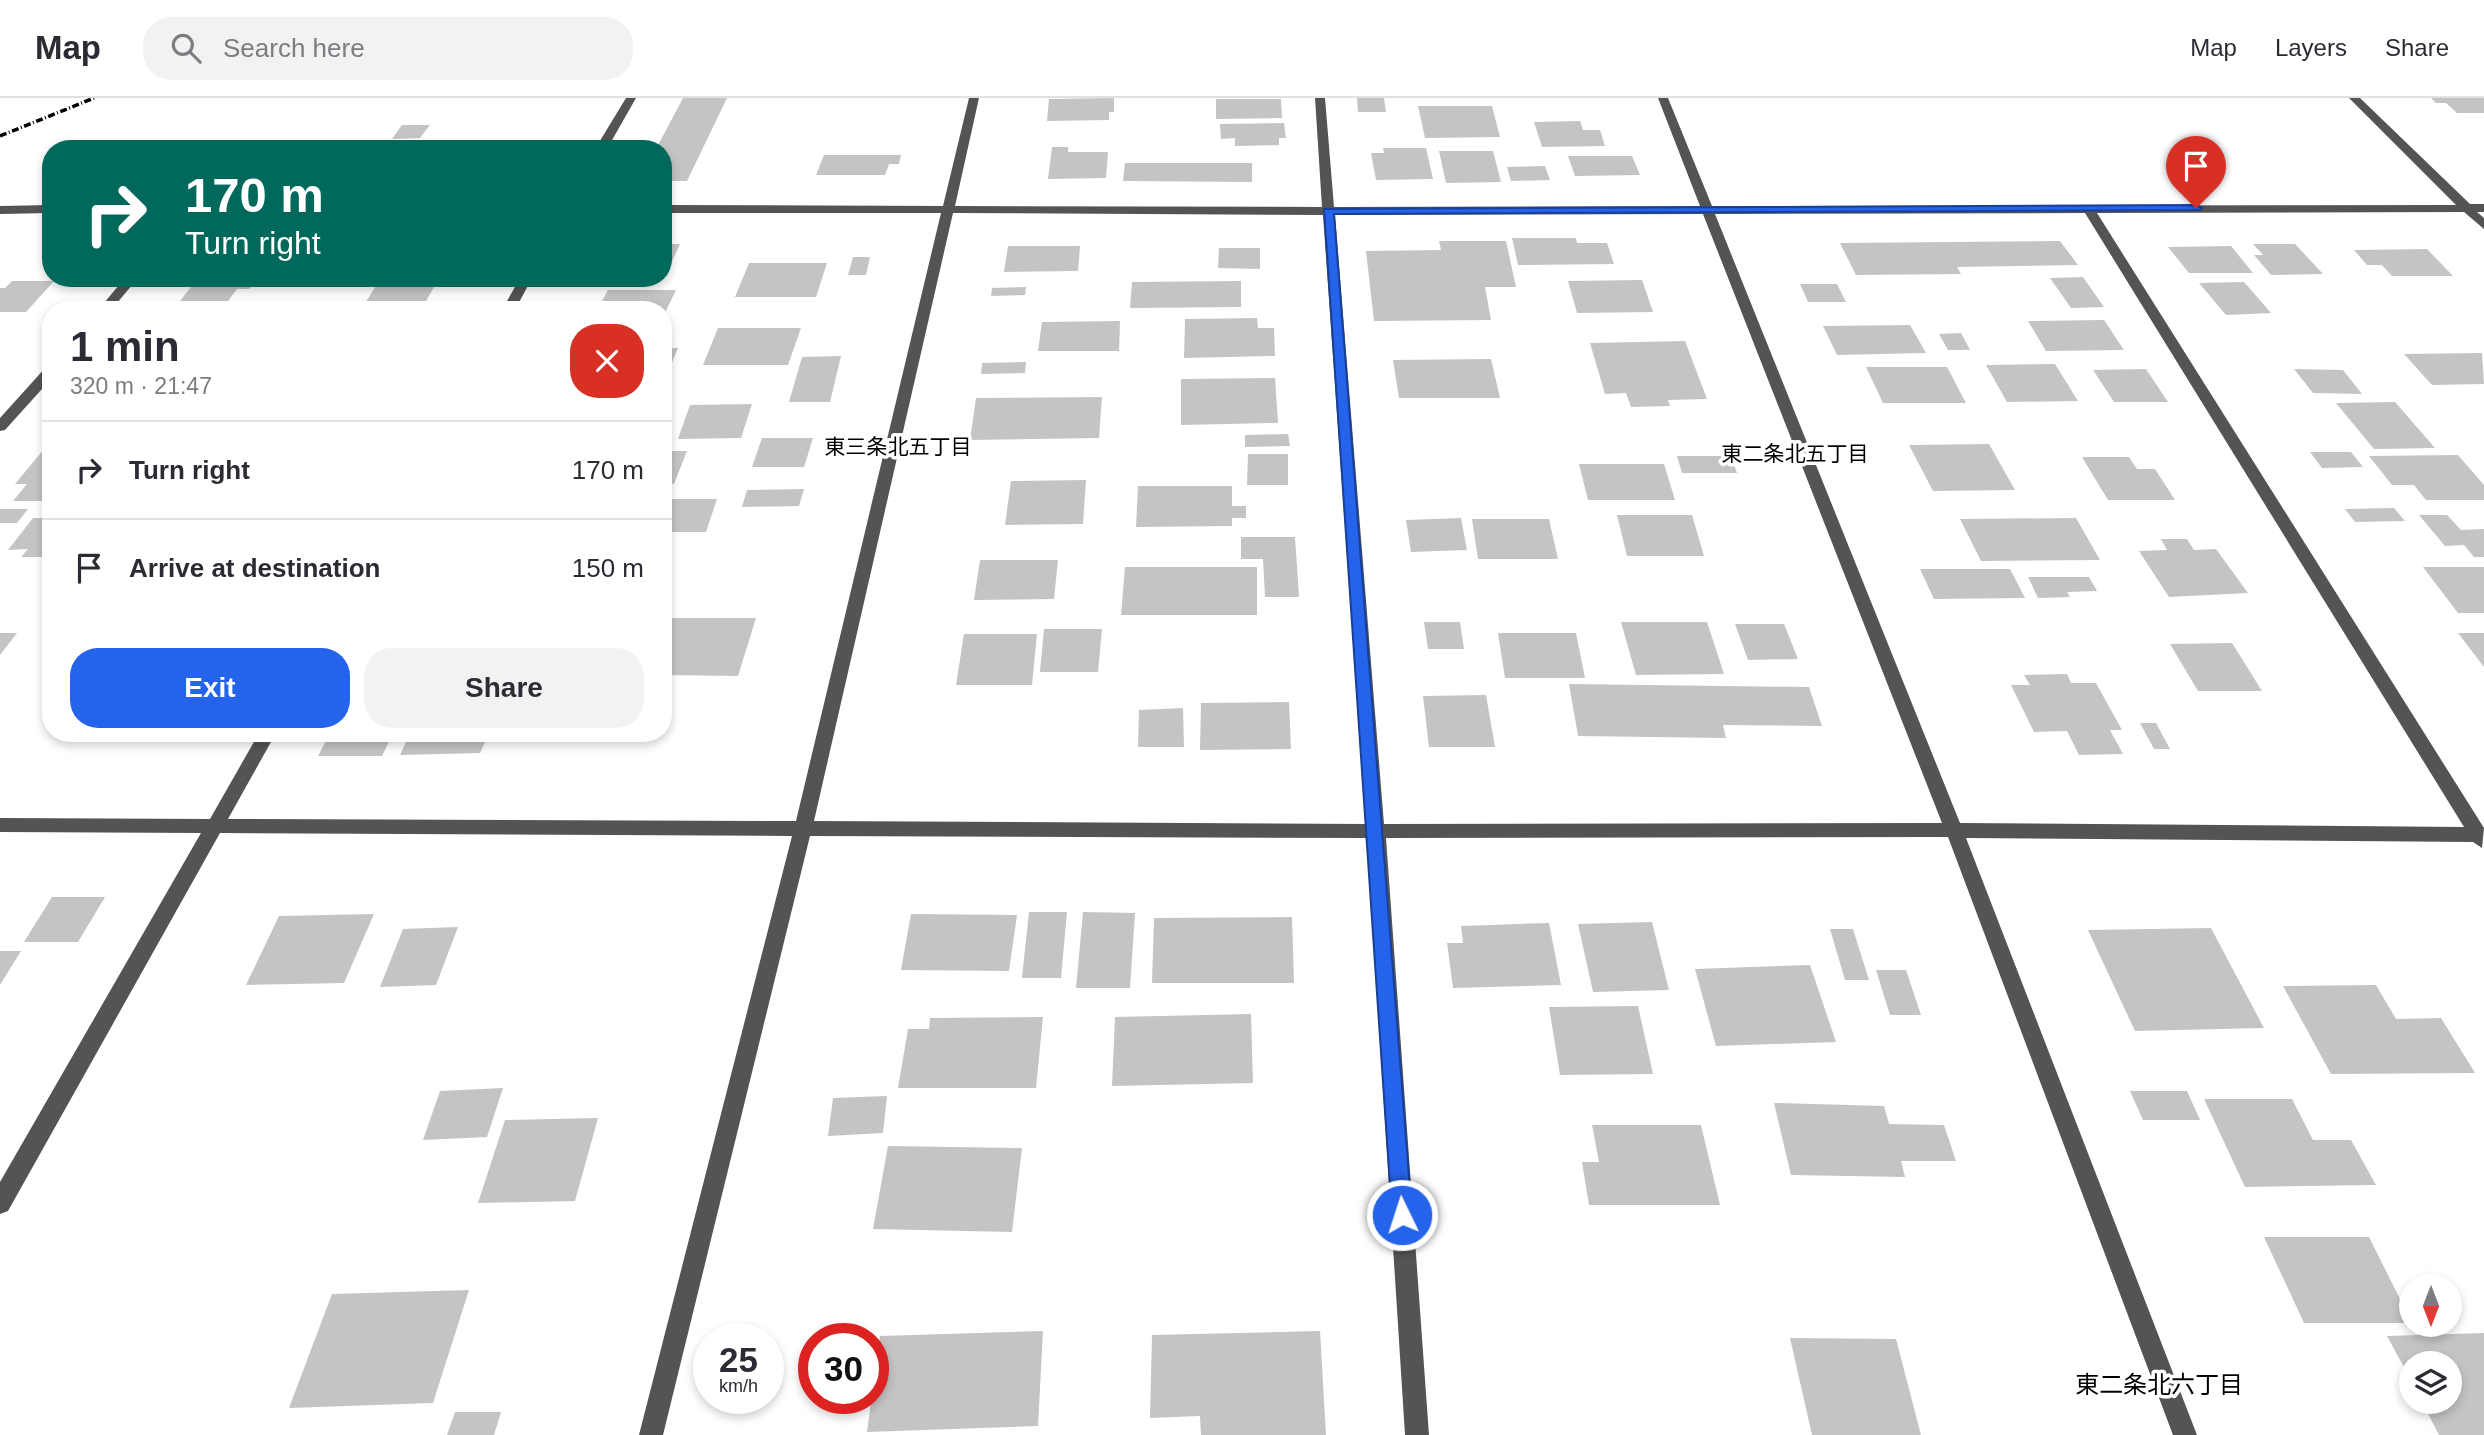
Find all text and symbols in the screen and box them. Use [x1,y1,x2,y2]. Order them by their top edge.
search box [143,17,633,80]
text: Map [35,29,101,66]
icon: search [167,29,205,67]
text: Search here [223,33,365,63]
text: Map [2190,34,2237,61]
text: Layers [2275,34,2347,61]
text: Share [2385,34,2449,61]
pin [2166,136,2226,208]
icon: arrive [2177,147,2215,185]
icon: right [70,168,161,259]
text: 170 m [185,168,324,222]
text: Turn right [185,225,321,261]
text: 1 min [70,323,180,370]
button: close [570,324,644,398]
text: 320 m · 21:47 [70,373,212,399]
district label: 東三条北五丁目 [825,435,972,458]
district label: 東二条北五丁目 [1722,442,1869,465]
icon: right [70,451,108,489]
text: Turn right [129,455,250,485]
text: 170 m [572,455,644,485]
icon: arrive [70,549,108,587]
text: Arrive at destination [129,553,380,583]
text: 150 m [572,553,644,583]
button: Exit [70,648,350,728]
button: Share [364,648,644,728]
position arrow [1365,1178,1439,1252]
north arrow [2399,1274,2462,1337]
map controls [2399,1274,2462,1414]
speed limit sign: 30 [798,1323,889,1414]
text: 25 [719,1340,758,1379]
button: layers [2399,1351,2462,1414]
district label: 東二条北六丁目 [2075,1371,2243,1398]
text: km/h [719,1376,758,1396]

